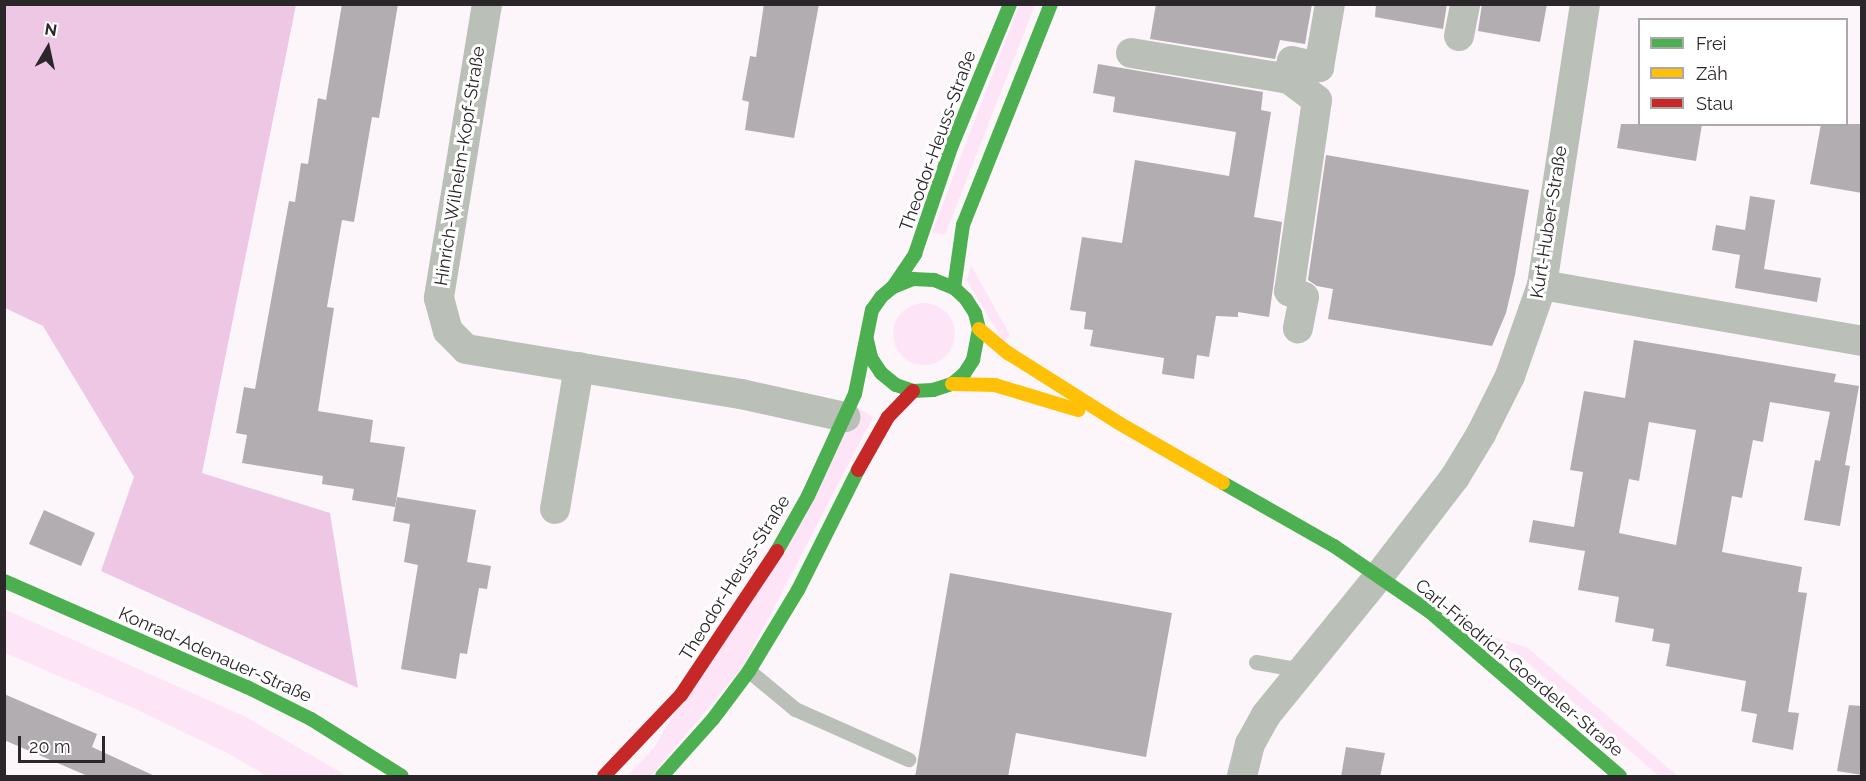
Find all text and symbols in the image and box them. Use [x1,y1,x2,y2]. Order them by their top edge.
north arrow [18,18,78,78]
legend [1638,18,1848,126]
text: N [43,19,58,40]
text: Frei [1696,33,1726,54]
street label: Hinrich-Wilhelm-Kopf-Straße [430,45,490,287]
street label: Theodor-Heuss-Straße [895,48,981,234]
text: Zäh [1696,63,1728,84]
text: Stau [1696,93,1733,114]
street label: Kurt-Huber-Straße [1526,144,1572,300]
street label: Theodor-Heuss-Straße [675,491,795,665]
street label: Carl-Friedrich-Goerdeler-Straße [1411,575,1627,761]
street label: Konrad-Adenauer-Straße [115,603,315,707]
scale bar [21,724,108,762]
text: 20 m [29,736,71,757]

